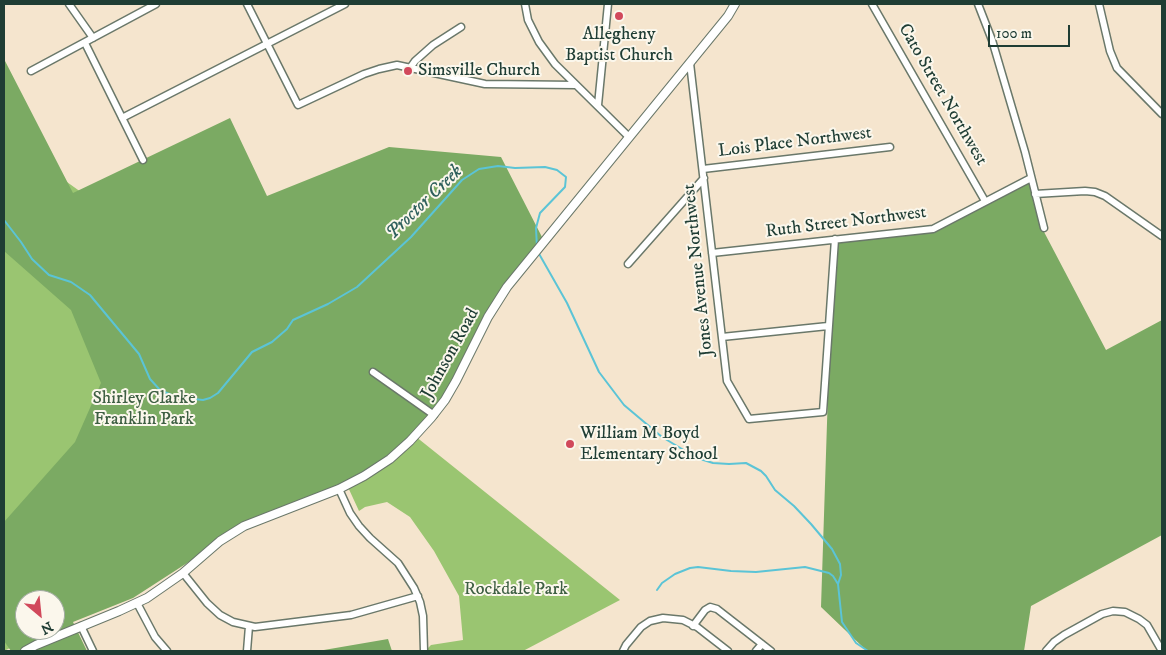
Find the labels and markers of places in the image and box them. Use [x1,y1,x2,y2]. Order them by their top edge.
marker: Allegheny Baptist Church [613,10,625,22]
place label: Allegheny Baptist Church [565,24,673,66]
place label: Simsville Church [418,60,540,82]
marker: Simsville Church [402,65,414,77]
place label: William M Boyd Elementary School [580,423,718,466]
marker: William M Boyd Elementary School [564,438,576,450]

